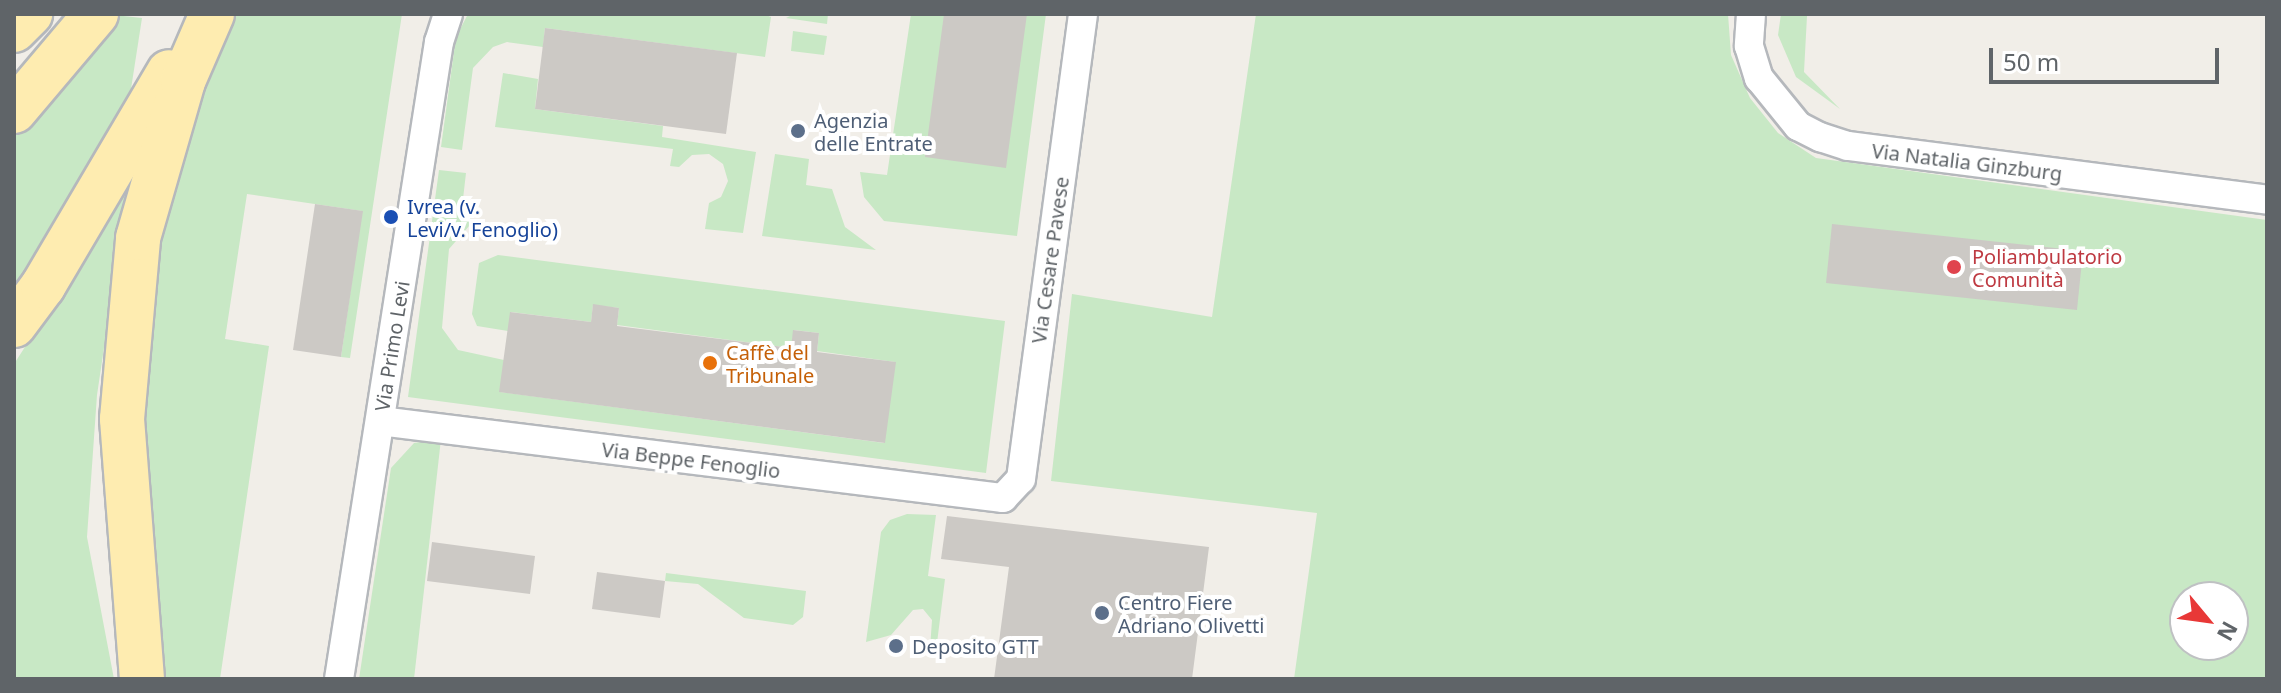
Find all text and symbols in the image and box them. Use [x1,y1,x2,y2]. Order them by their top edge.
scale bar [1993,32,2223,82]
text: 50 m [2003,45,2059,78]
place label: Agenzia delle Entrate [814,108,933,155]
marker: Agenzia delle Entrate [789,122,807,140]
street label: Via Natalia Ginzburg [1870,138,2064,186]
street label: Via Cesare Pavese [1026,175,1074,345]
place label: Ivrea (v. Levi/v. Fenoglio) [407,194,558,241]
marker: Ivrea (v. Levi/v. Fenoglio) [382,208,400,226]
place label: Poliambulatorio Comunità [1972,244,2122,291]
marker: Poliambulatorio Comunità [1943,256,1965,278]
street label: Via Primo Levi [370,279,414,413]
place label: Caffè del Tribunale [726,340,814,387]
marker: Caffè del Tribunale [701,354,719,372]
street label: Via Beppe Fenoglio [600,437,782,483]
north arrow [2169,581,2249,661]
place label: Centro Fiere Adriano Olivetti [1118,590,1264,637]
marker: Centro Fiere Adriano Olivetti [1093,604,1111,622]
text: N [2211,617,2246,647]
place label: Deposito GTT [912,634,1039,658]
marker: Deposito GTT [887,637,905,655]

